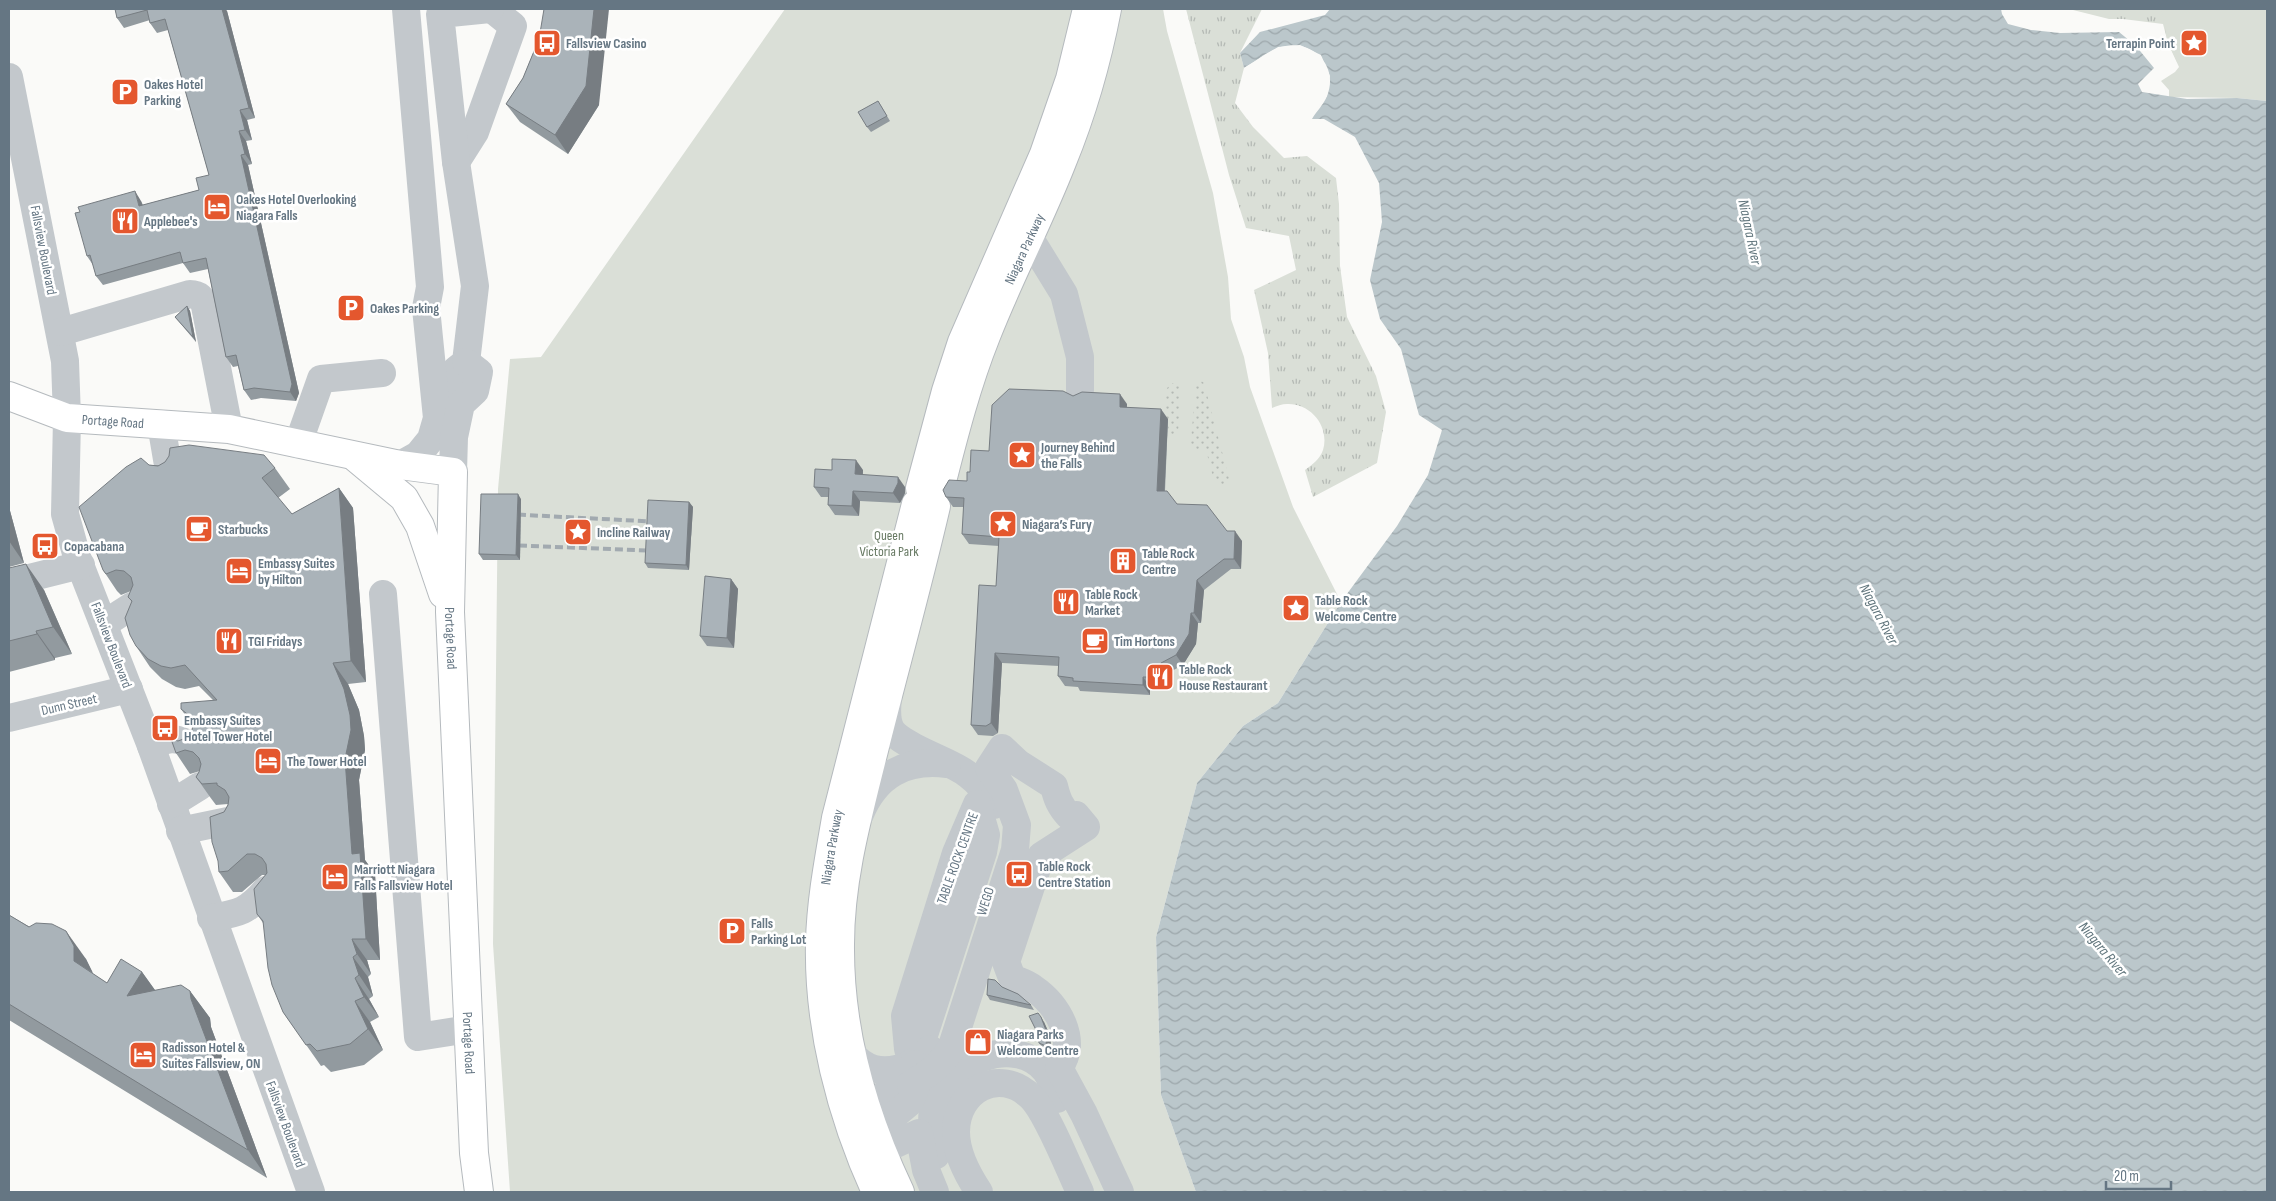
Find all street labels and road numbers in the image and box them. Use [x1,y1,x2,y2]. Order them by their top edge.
street label: Fallsview Boulevard [27,204,61,296]
street label: Niagara Parkway [1001,210,1048,287]
street label: Portage Road [81,411,145,432]
street label: Fallsview Boulevard [87,600,136,691]
street label: Portage Road [441,607,461,670]
street label: Dunn Street [40,690,99,719]
street label: Niagara Parkway [817,807,847,886]
street label: TABLE ROCK CENTRE [933,810,982,907]
street label: WEGO [973,885,998,917]
street label: Portage Road [459,1011,478,1075]
street label: Fallsview Boulevard [262,1079,309,1170]

